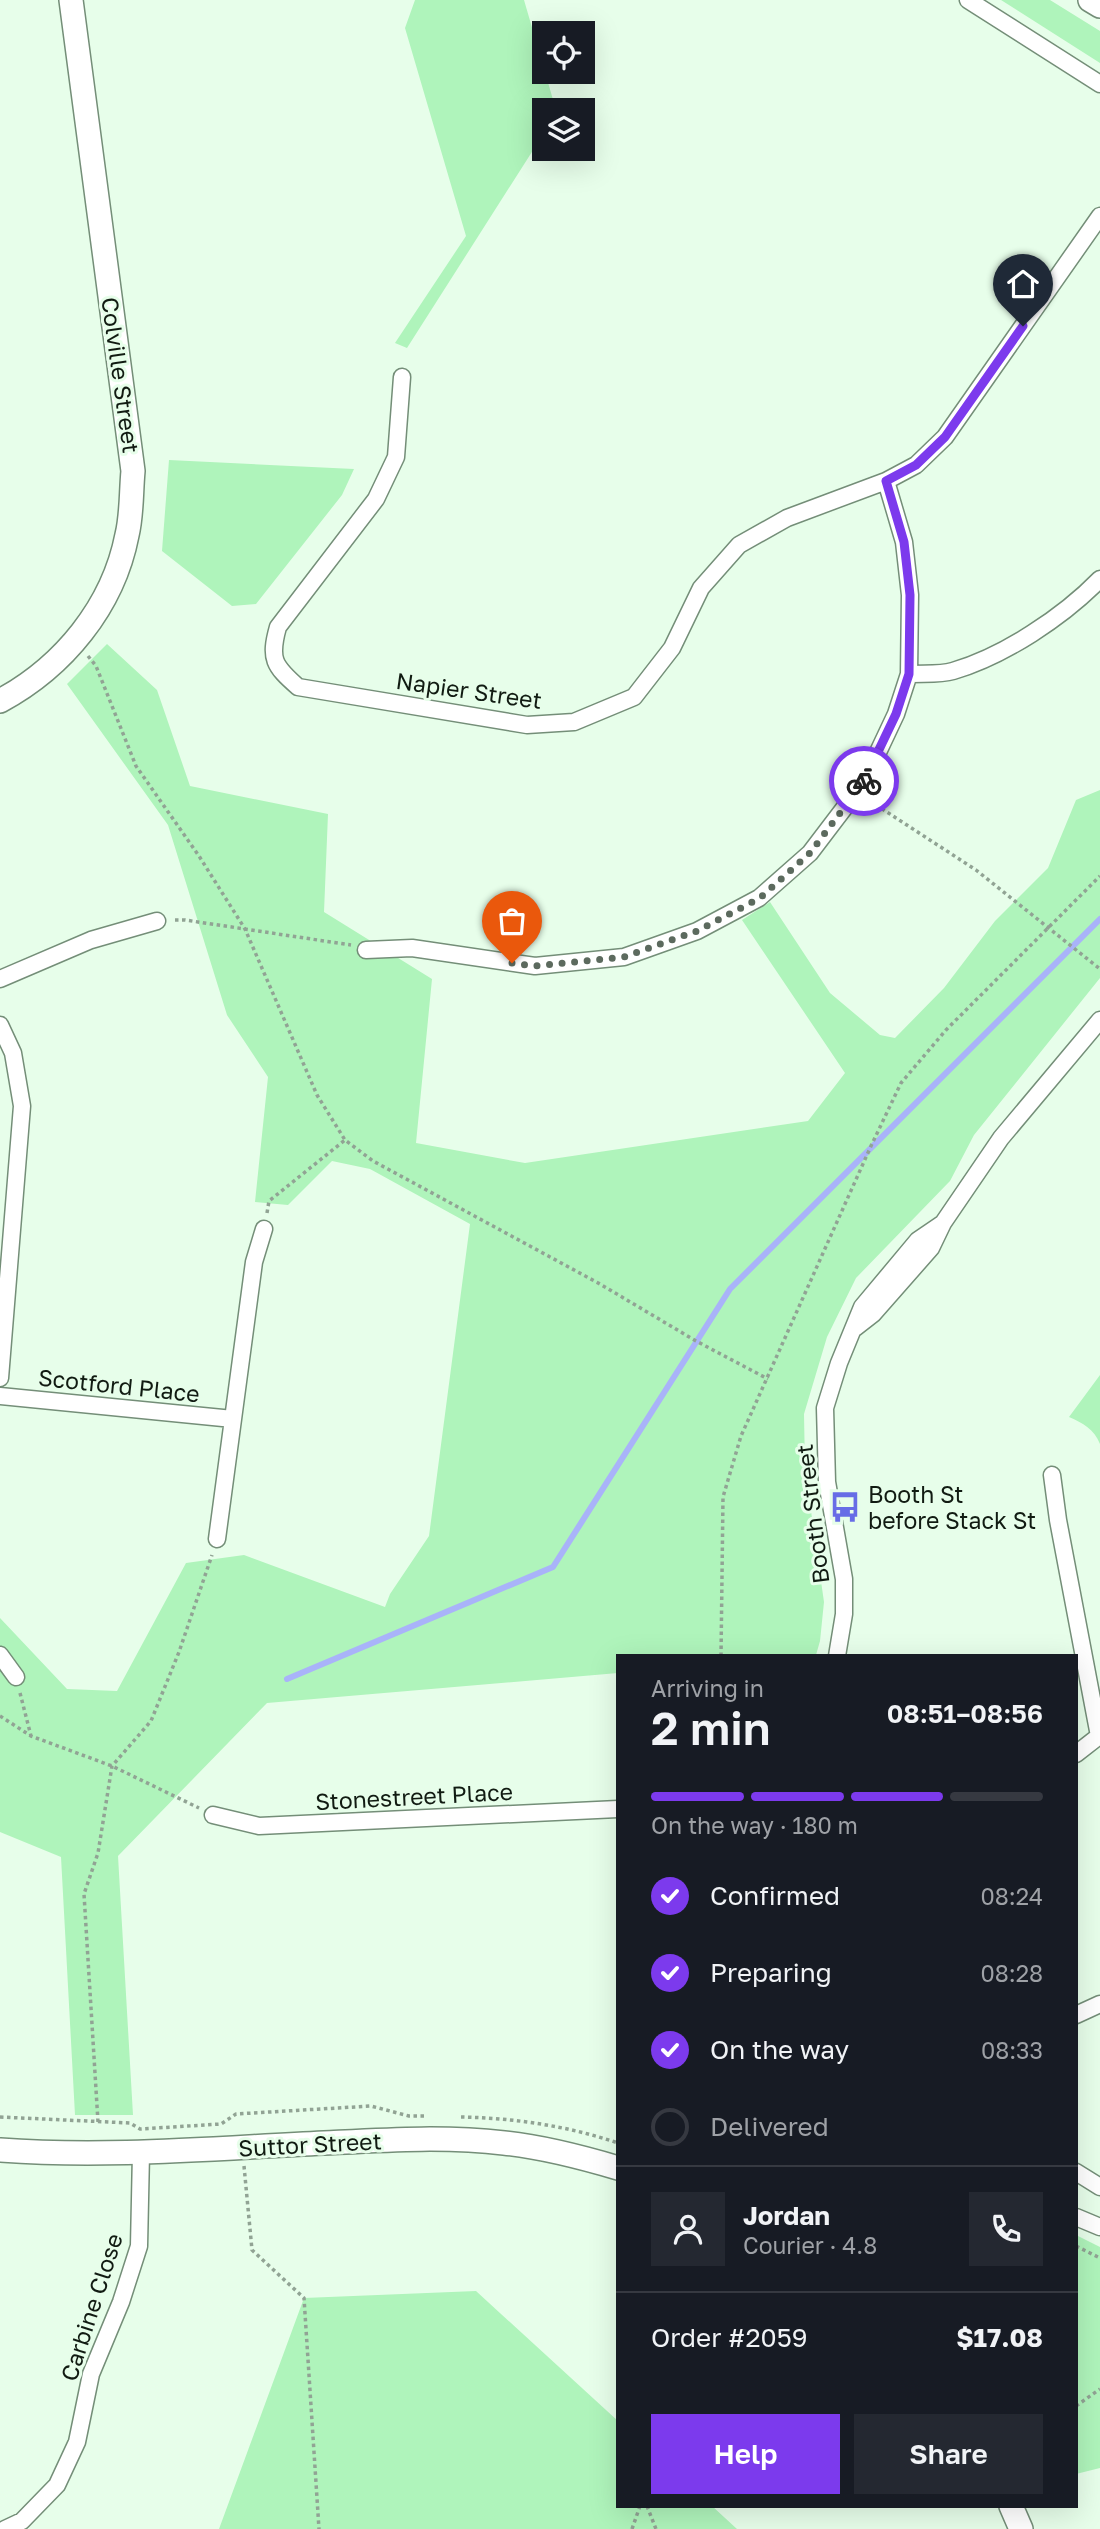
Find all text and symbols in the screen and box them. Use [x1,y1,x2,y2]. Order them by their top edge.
map controls [532,21,595,161]
button: locate [532,21,595,84]
button: layers [532,98,595,161]
pin [993,254,1053,326]
icon: home [1004,265,1042,303]
street label: Colville Street [96,295,146,455]
street label: Napier Street [394,666,544,714]
courier [829,746,899,816]
icon: bike [845,762,883,800]
pin [482,891,542,963]
icon: bag [493,902,531,940]
street label: Scotford Place [37,1363,201,1407]
street label: Booth Street [790,1443,834,1585]
place label: Booth St before Stack St [868,1480,1036,1534]
bus stop icon: Booth St before Stack St [828,1490,862,1524]
text: Arriving in [651,1674,764,1702]
text: 08:51–08:56 [887,1698,1043,1729]
text: 2 min [651,1700,771,1755]
street label: Stonestreet Place [314,1777,514,1815]
text: On the way · 180 m [651,1811,858,1839]
icon: check [651,1877,689,1915]
text: Confirmed [710,1880,840,1911]
text: 08:24 [980,1882,1043,1910]
icon: check [651,1954,689,1992]
text: Preparing [710,1957,832,1988]
text: 08:28 [980,1959,1043,1987]
icon: check [651,2031,689,2069]
text: On the way [710,2034,849,2065]
text: 08:33 [981,2036,1043,2064]
text: Delivered [710,2111,829,2142]
street label: Suttor Street [238,2126,382,2162]
button: person [651,2192,725,2266]
button: phone [969,2192,1043,2266]
text: Jordan [743,2200,830,2231]
street label: Carbine Close [54,2230,128,2384]
text: Courier · 4.8 [743,2231,877,2259]
text: Order #2059 [651,2322,808,2353]
text: $17.08 [956,2322,1043,2353]
button: Help [651,2414,840,2494]
button: Share [854,2414,1043,2494]

